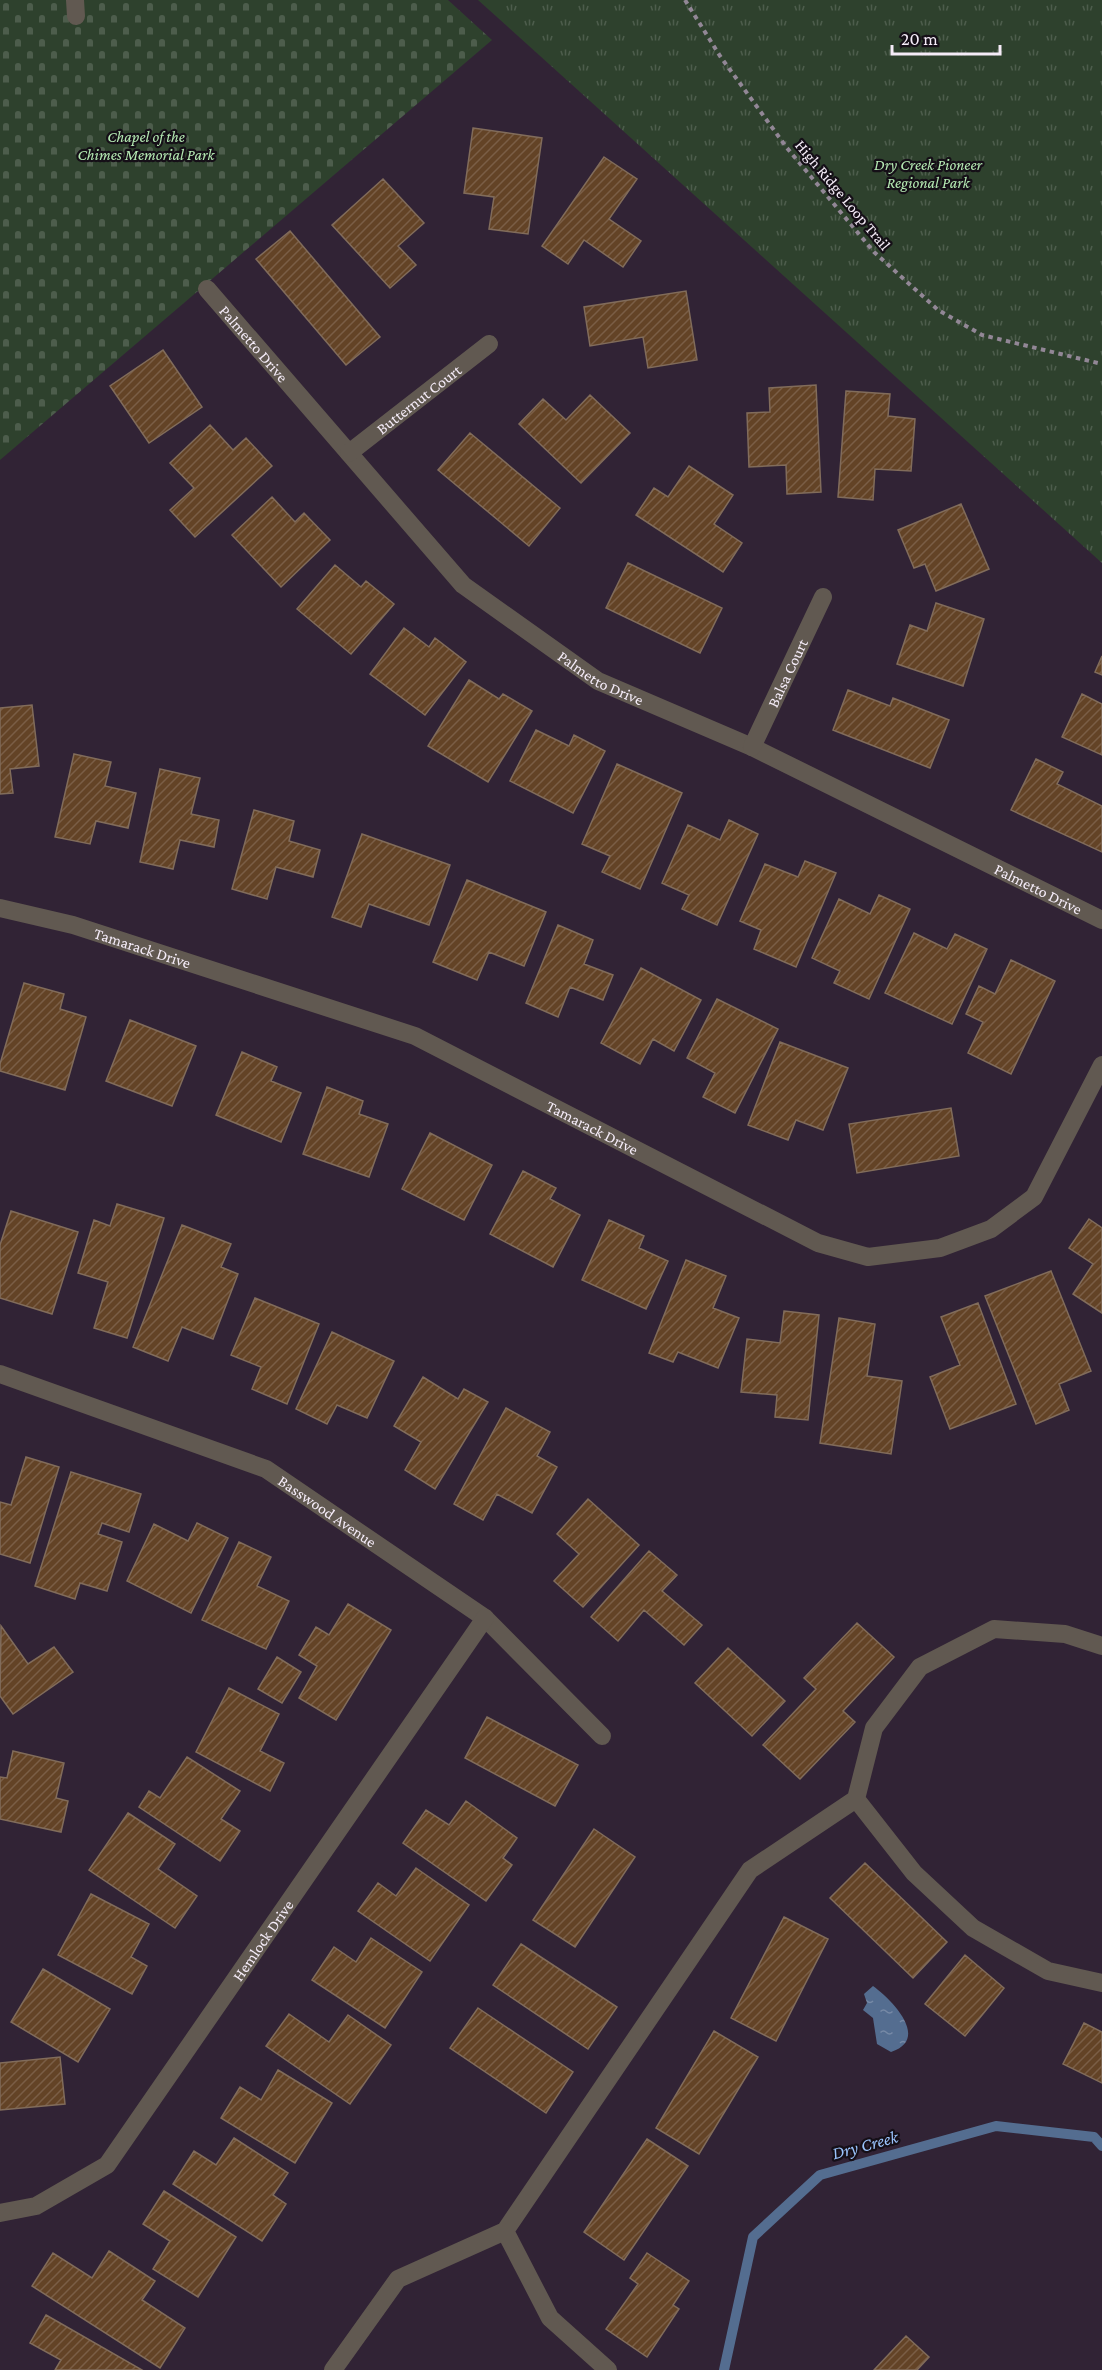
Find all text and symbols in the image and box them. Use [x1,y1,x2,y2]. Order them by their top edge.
scale bar [892,18,1000,56]
text: 20 m [901,29,938,49]
park label: Chapel of the Chimes Memorial Park [77,128,216,163]
street label: High Ridge Loop Trail [791,137,894,254]
park label: Dry Creek Pioneer Regional Park [874,156,982,192]
street label: Palmetto Drive [216,302,292,385]
street label: Butternut Court [373,360,465,437]
street label: Balsa Court [764,635,811,710]
street label: Palmetto Drive [555,647,646,708]
street label: Palmetto Drive [992,860,1085,917]
street label: Tamarack Drive [92,924,193,971]
street label: Tamarack Drive [544,1097,641,1158]
street label: Basswood Avenue [275,1472,380,1550]
street label: Hemlock Drive [229,1896,296,1984]
water label: Dry Creek [830,2126,901,2163]

